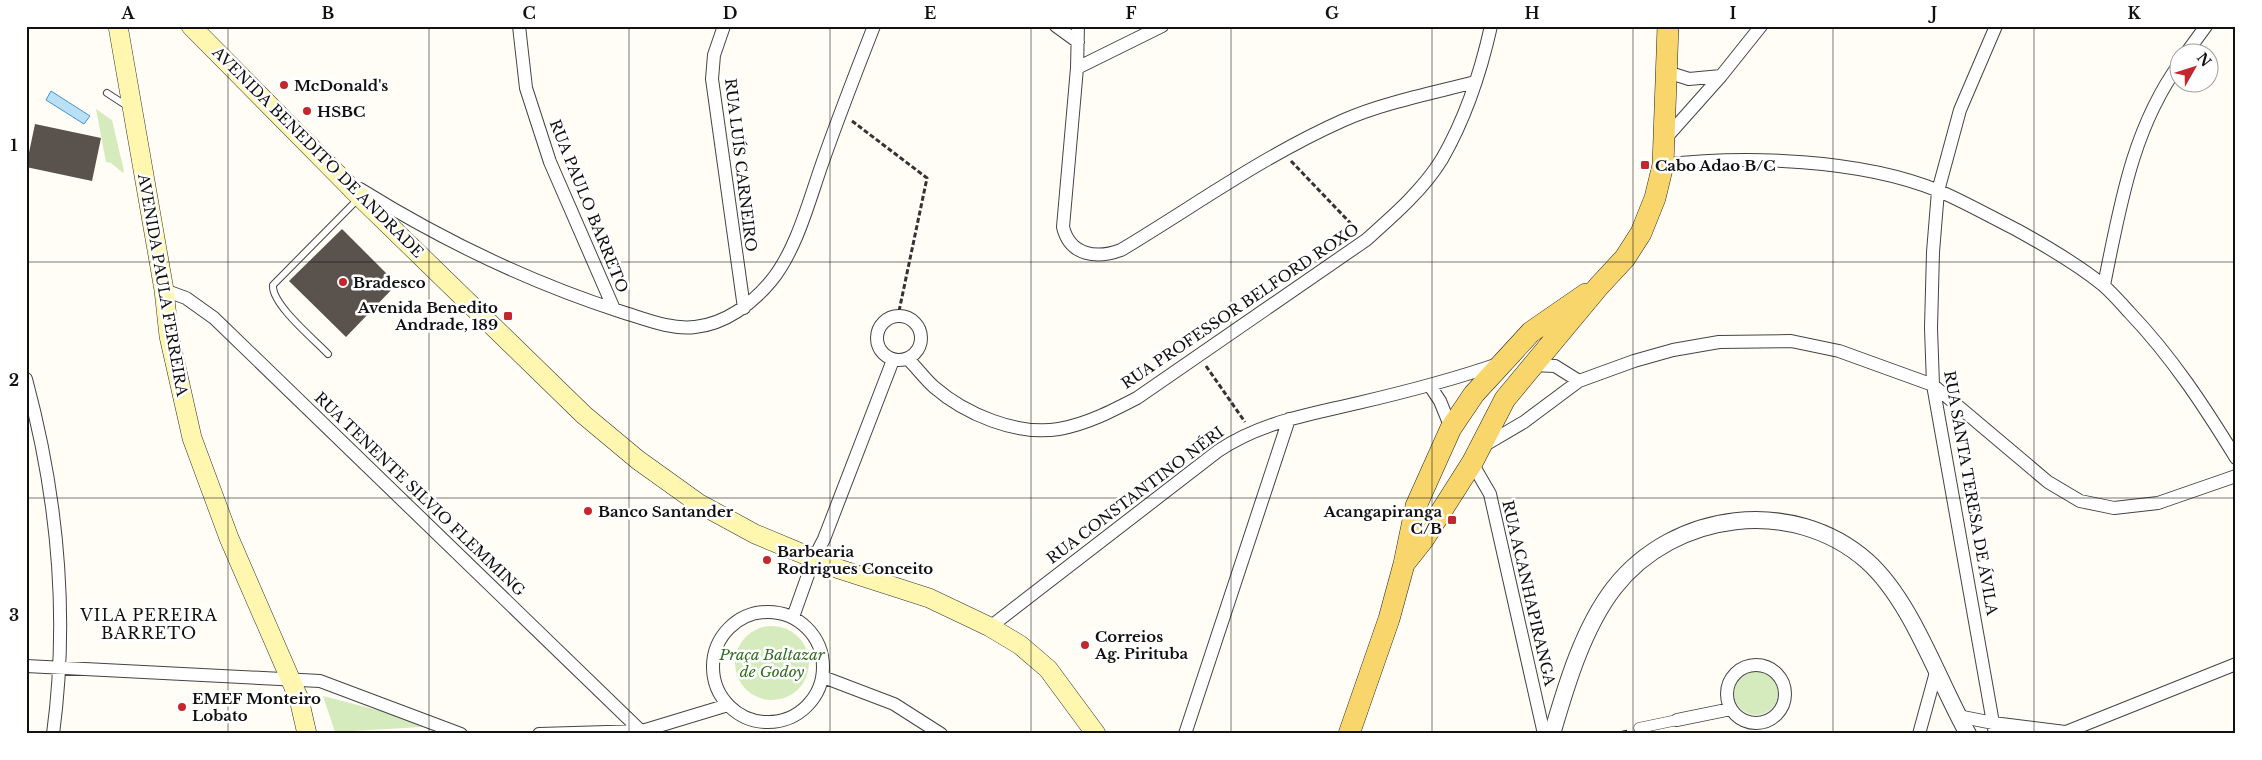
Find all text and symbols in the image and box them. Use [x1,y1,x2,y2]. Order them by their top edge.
text: A [121,3,136,23]
text: B [322,3,335,23]
text: C [522,3,536,23]
text: D [723,3,737,23]
text: E [924,3,936,23]
text: F [1125,3,1137,23]
text: G [1325,3,1339,23]
text: H [1524,3,1540,23]
text: I [1730,3,1737,23]
text: J [1928,3,1937,23]
text: K [2127,3,2141,23]
street label: AVENIDA BENEDITO DE ANDRADE [208,42,428,262]
north arrow [2170,42,2220,92]
text: N [2193,49,2215,71]
place label: McDonald's [294,76,388,95]
street label: RUA LUÍS CARNEIRO [721,77,761,253]
marker: McDonald's [278,79,290,91]
place label: HSBC [317,102,365,121]
marker: HSBC [301,105,313,117]
street label: RUA PAULO BARRETO [545,117,633,295]
text: 1 [11,135,18,155]
place label: Cabo Adao B/C [1655,156,1776,175]
marker: Cabo Adao B/C [1639,159,1651,171]
street label: AVENIDA PAULA FERREIRA [134,171,192,398]
street label: RUA PROFESSOR BELFORD ROXO [1118,219,1362,393]
place label: Bradesco [353,273,426,292]
marker: Bradesco [337,276,349,288]
place label: Avenida Benedito Andrade, 189 [357,298,498,334]
marker: Avenida Benedito Andrade, 189 [502,310,514,322]
street label: RUA SANTA TERESA DE ÁVILA [1940,369,2002,617]
text: 2 [9,370,19,390]
street label: RUA TENENTE SILVIO FLEMMING [311,388,529,600]
street label: RUA CONSTANTINO NÉRI [1043,422,1227,568]
street label: RUA ACANHAPIRANGA [1498,498,1560,688]
place label: Banco Santander [598,502,734,521]
place label: Acangapiranga C/B [1323,502,1442,538]
marker: Banco Santander [582,505,594,517]
marker: Acangapiranga C/B [1446,514,1458,526]
place label: Barbearia Rodrigues Conceito [777,542,933,578]
marker: Barbearia Rodrigues Conceito [761,554,773,566]
text: 3 [9,605,19,625]
district label: VILA PEREIRA BARRETO [79,605,218,643]
place label: Correios Ag. Pirituba [1094,627,1189,663]
marker: Correios Ag. Pirituba [1079,639,1091,651]
park label: Praça Baltazar de Godoy [718,645,826,681]
place label: EMEF Monteiro Lobato [192,689,321,725]
marker: EMEF Monteiro Lobato [176,701,188,713]

